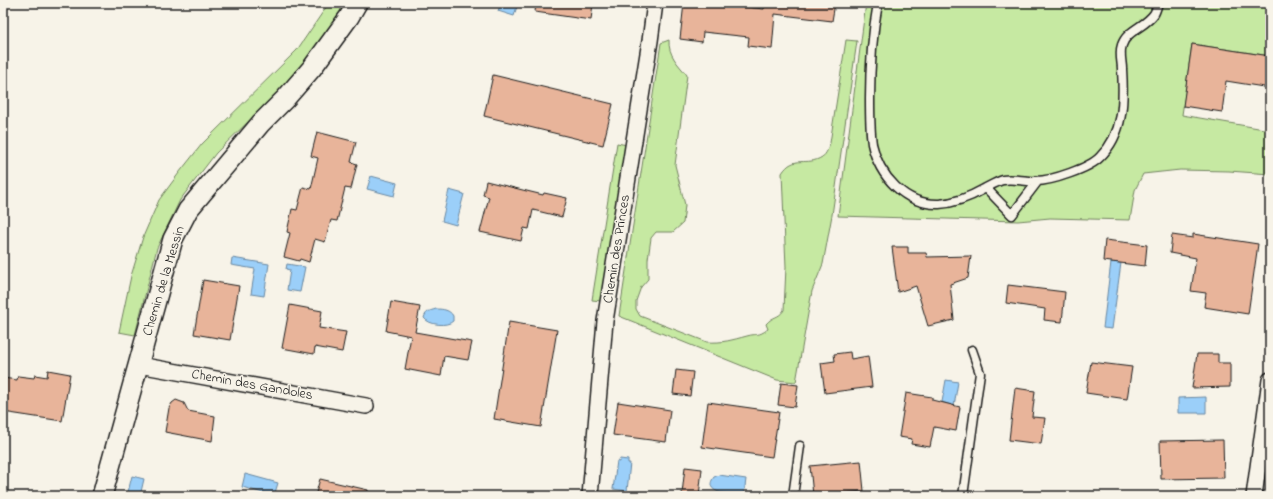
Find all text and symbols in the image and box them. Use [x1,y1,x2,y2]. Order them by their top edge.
street label: Chemin des Princes [598,193,636,305]
street label: Chemin de la Messin [137,223,191,339]
street label: Chemin des Gandoles [190,364,314,406]

